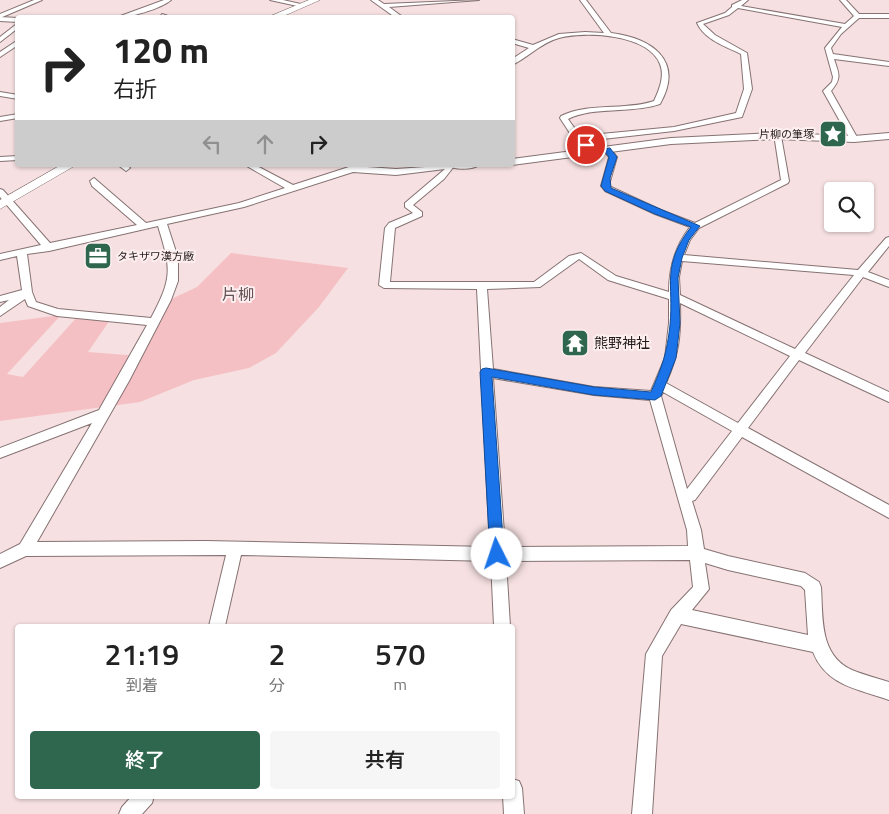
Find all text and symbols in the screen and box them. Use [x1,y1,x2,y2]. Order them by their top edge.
text: 120 m [113,23,209,77]
icon: right [30,35,95,100]
text: 右折 [113,72,157,106]
place icon: 片柳の筆塚 [818,119,848,149]
pin [565,124,607,166]
place label: 片柳の筆塚 [759,126,814,142]
icon: left [198,130,226,158]
icon: ahead [251,130,279,158]
icon: right [304,130,332,158]
icon: arrive [572,131,600,159]
map controls [824,182,874,232]
button: search [824,182,874,232]
office icon: タキザワ漢方廠 [83,241,113,271]
place label: タキザワ漢方廠 [117,248,194,264]
district label: 片柳 [222,282,254,306]
temple icon: 熊野神社 [560,328,590,358]
place label: 熊野神社 [594,332,650,353]
position arrow [470,527,522,579]
text: 21:19 [105,631,179,677]
text: 2 [269,631,285,677]
text: 570 [375,631,425,677]
text: m [393,672,407,696]
text: 到着 [126,673,158,697]
text: 分 [269,673,285,697]
button: 終了 [30,731,260,789]
button: 共有 [270,731,500,789]

